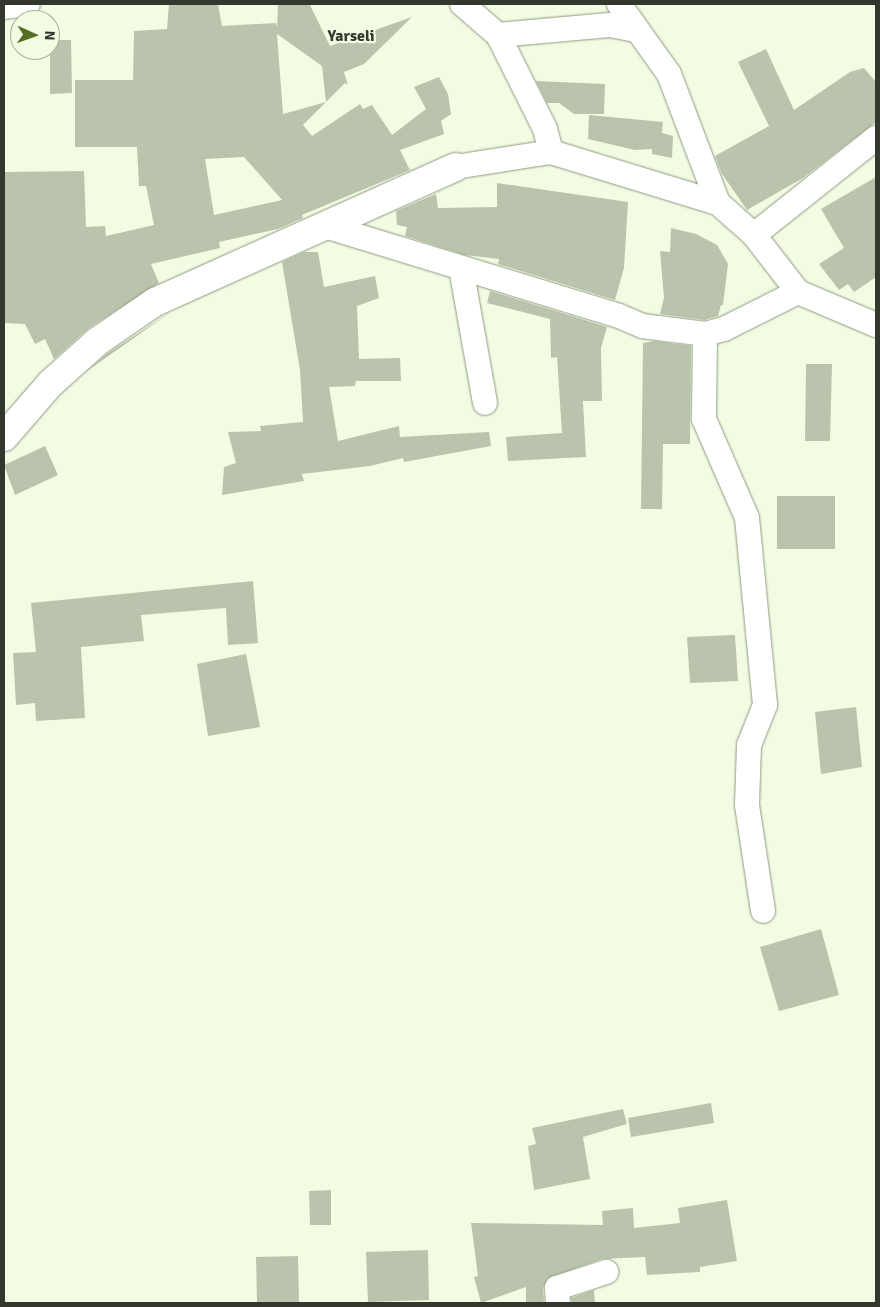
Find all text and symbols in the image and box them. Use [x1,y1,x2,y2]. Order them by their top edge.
north arrow [10,10,60,60]
district label: Yarseli [327,26,375,46]
text: N [41,30,58,41]

